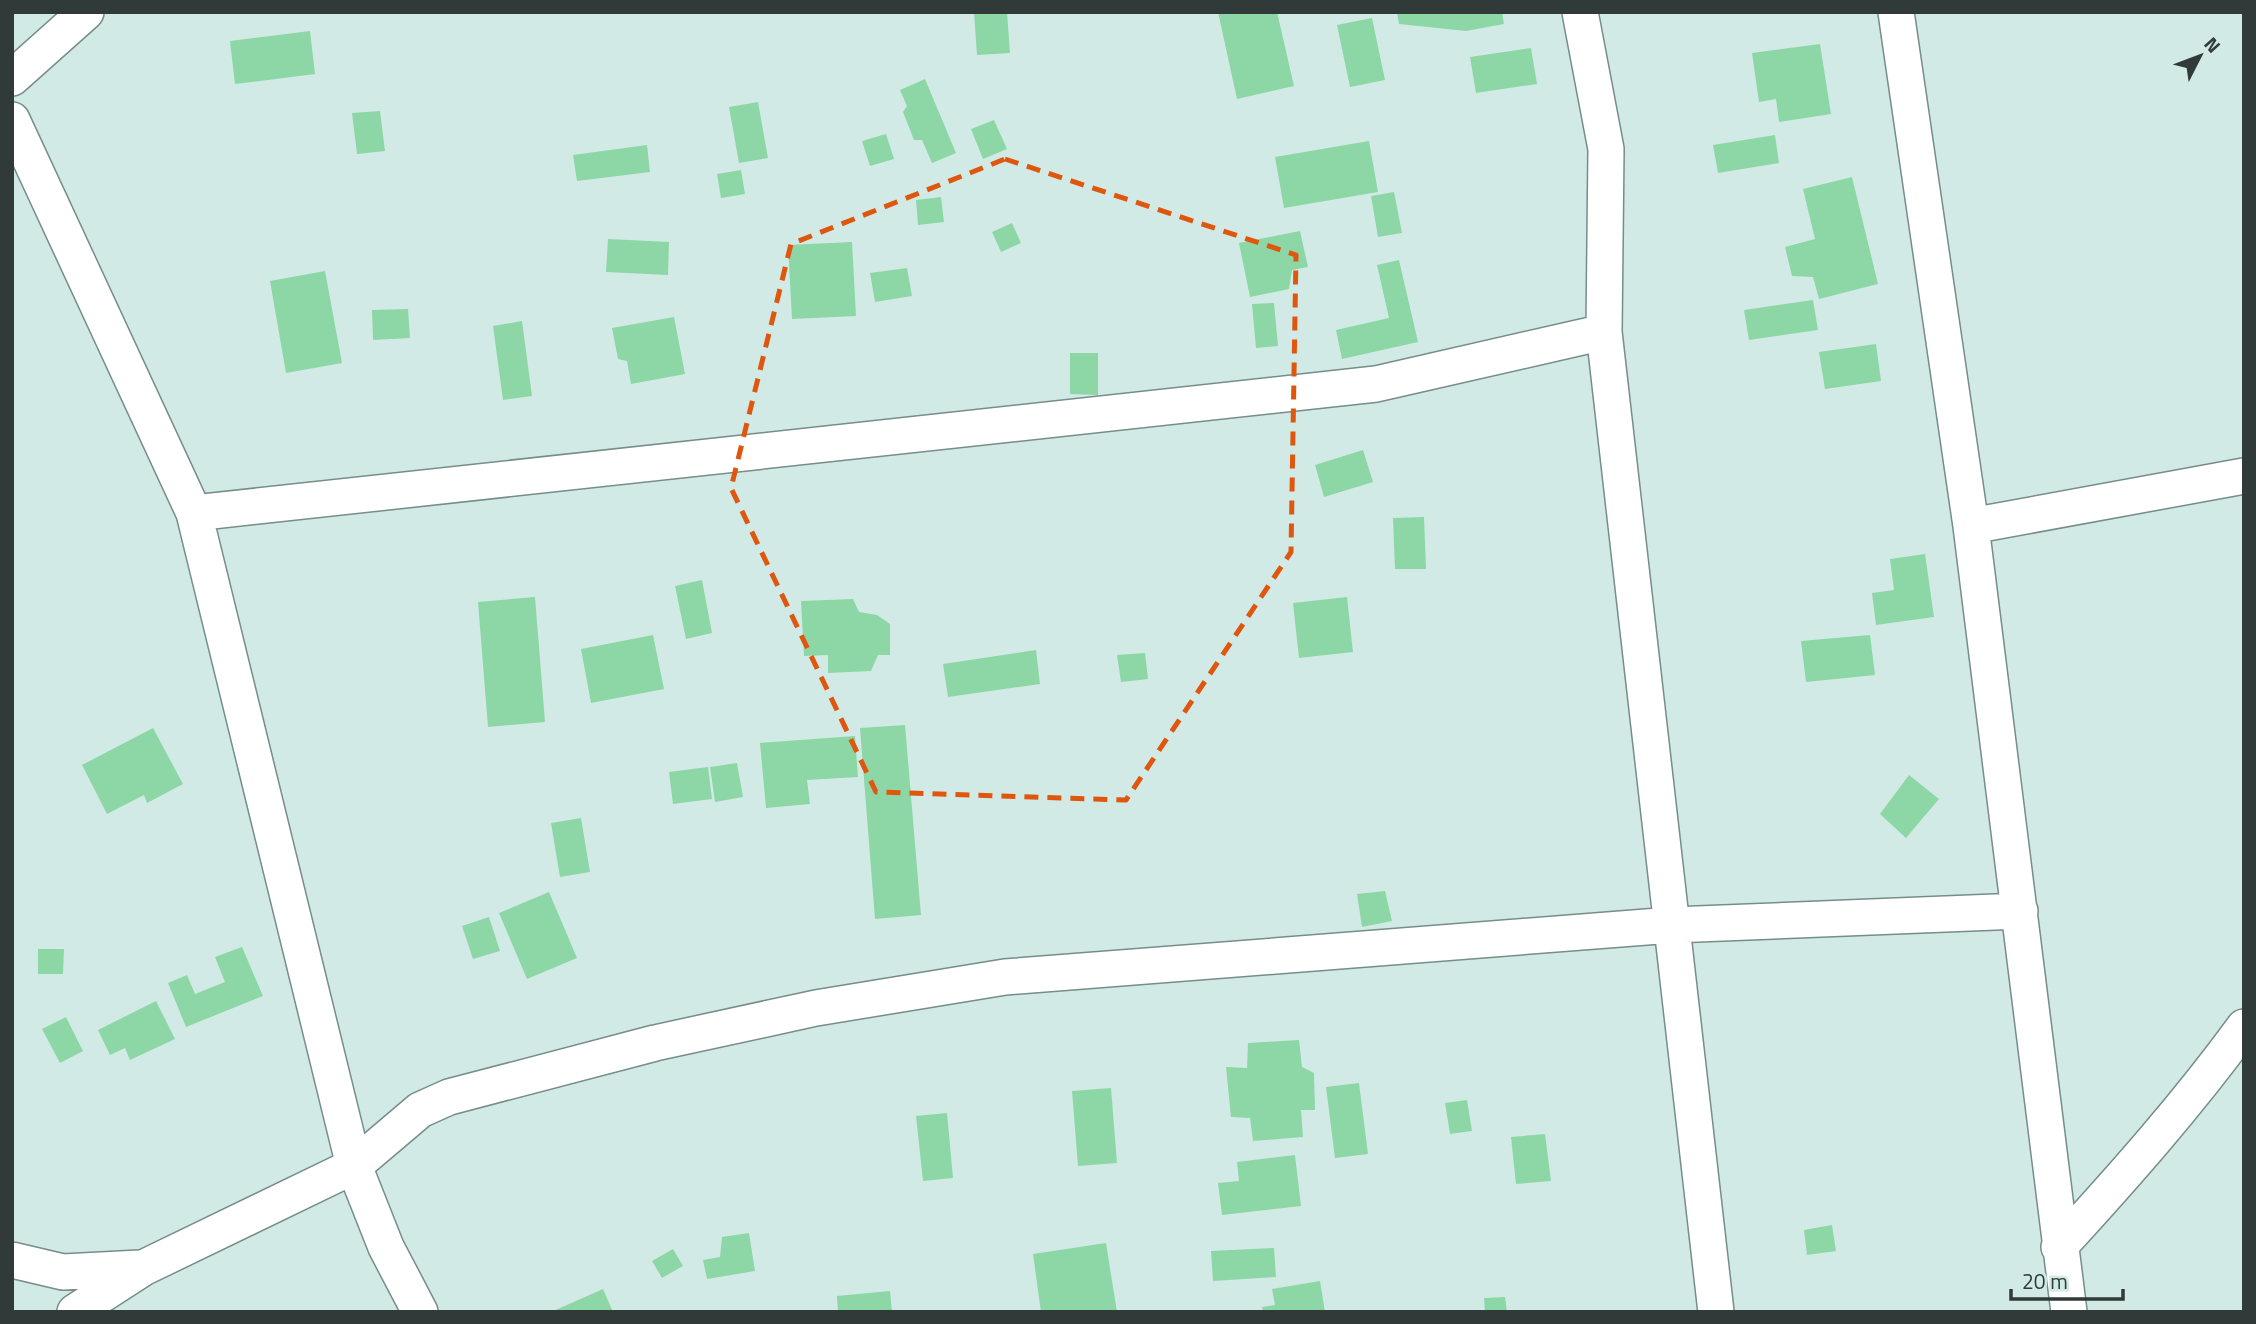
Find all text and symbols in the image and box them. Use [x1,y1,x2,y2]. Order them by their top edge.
north arrow [2165,21,2235,91]
text: N [2198,30,2228,59]
scale bar [2011,1258,2123,1302]
text: 20 m [2022,1265,2068,1297]

